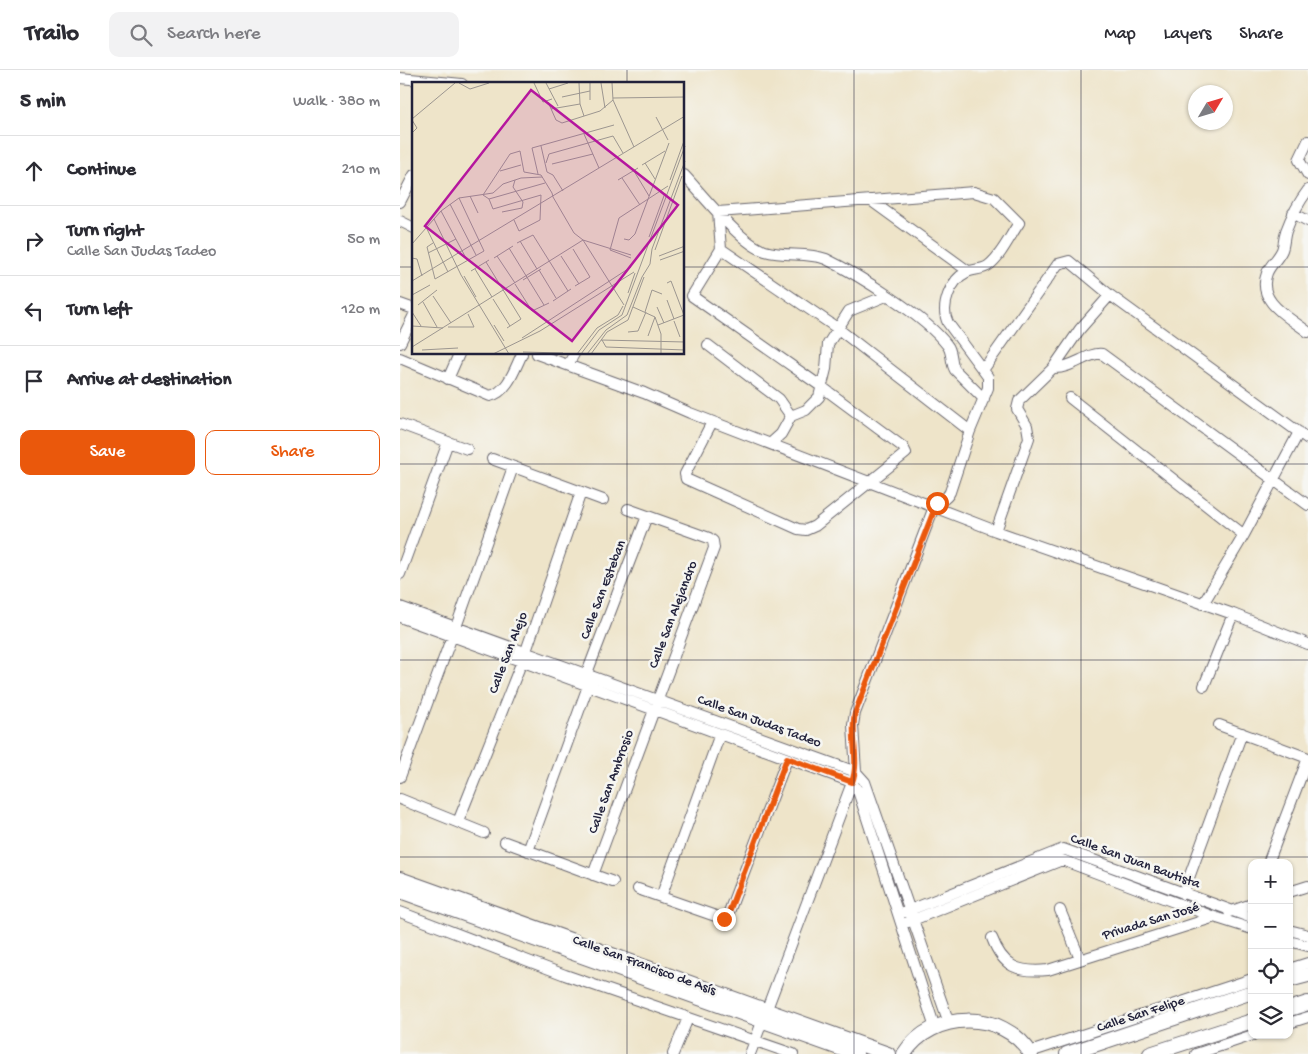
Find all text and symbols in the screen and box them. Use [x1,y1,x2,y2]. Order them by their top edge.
search box [109,12,459,57]
text: Trailo [25,20,79,49]
icon: search [127,21,155,49]
text: Search here [167,23,261,46]
text: Map [1104,24,1136,45]
text: Layers [1164,24,1211,45]
text: Share [1239,24,1283,45]
inset map [412,82,685,355]
north arrow [1188,85,1233,130]
text: 5 min [20,90,65,115]
text: Walk · 380 m [293,93,380,112]
icon: ahead [20,157,48,185]
text: Continue [67,159,136,182]
text: 210 m [341,161,380,180]
text: Turn right [67,220,143,243]
icon: right [20,227,48,255]
text: 50 m [347,231,380,250]
text: Calle San Judas Tadeo [67,243,216,262]
icon: left [20,297,48,325]
text: Turn left [67,299,131,322]
text: 120 m [341,301,380,320]
icon: arrive [20,367,48,395]
text: Arrive at destination [67,369,231,392]
button: Save [20,430,195,475]
button: Share [205,430,380,475]
route start [926,492,949,515]
street label: Calle San Esteban [577,538,631,642]
street label: Calle San Alejandro [646,559,702,671]
street label: Calle San Alejo [486,610,532,696]
street label: Calle San Judas Tadeo [695,692,823,752]
street label: Calle San Ambrosio [585,728,639,836]
street label: Calle San Juan Bautista [1068,831,1203,894]
map controls [1248,859,1293,1039]
button: + [1248,859,1293,904]
street label: Privada San José [1100,899,1202,945]
button: − [1248,904,1293,949]
route end [713,908,736,931]
street label: Calle San Francisco de Asís [570,932,719,1000]
button: locate [1248,949,1293,994]
street label: Calle San Felipe [1095,993,1188,1037]
button: layers [1248,994,1293,1039]

